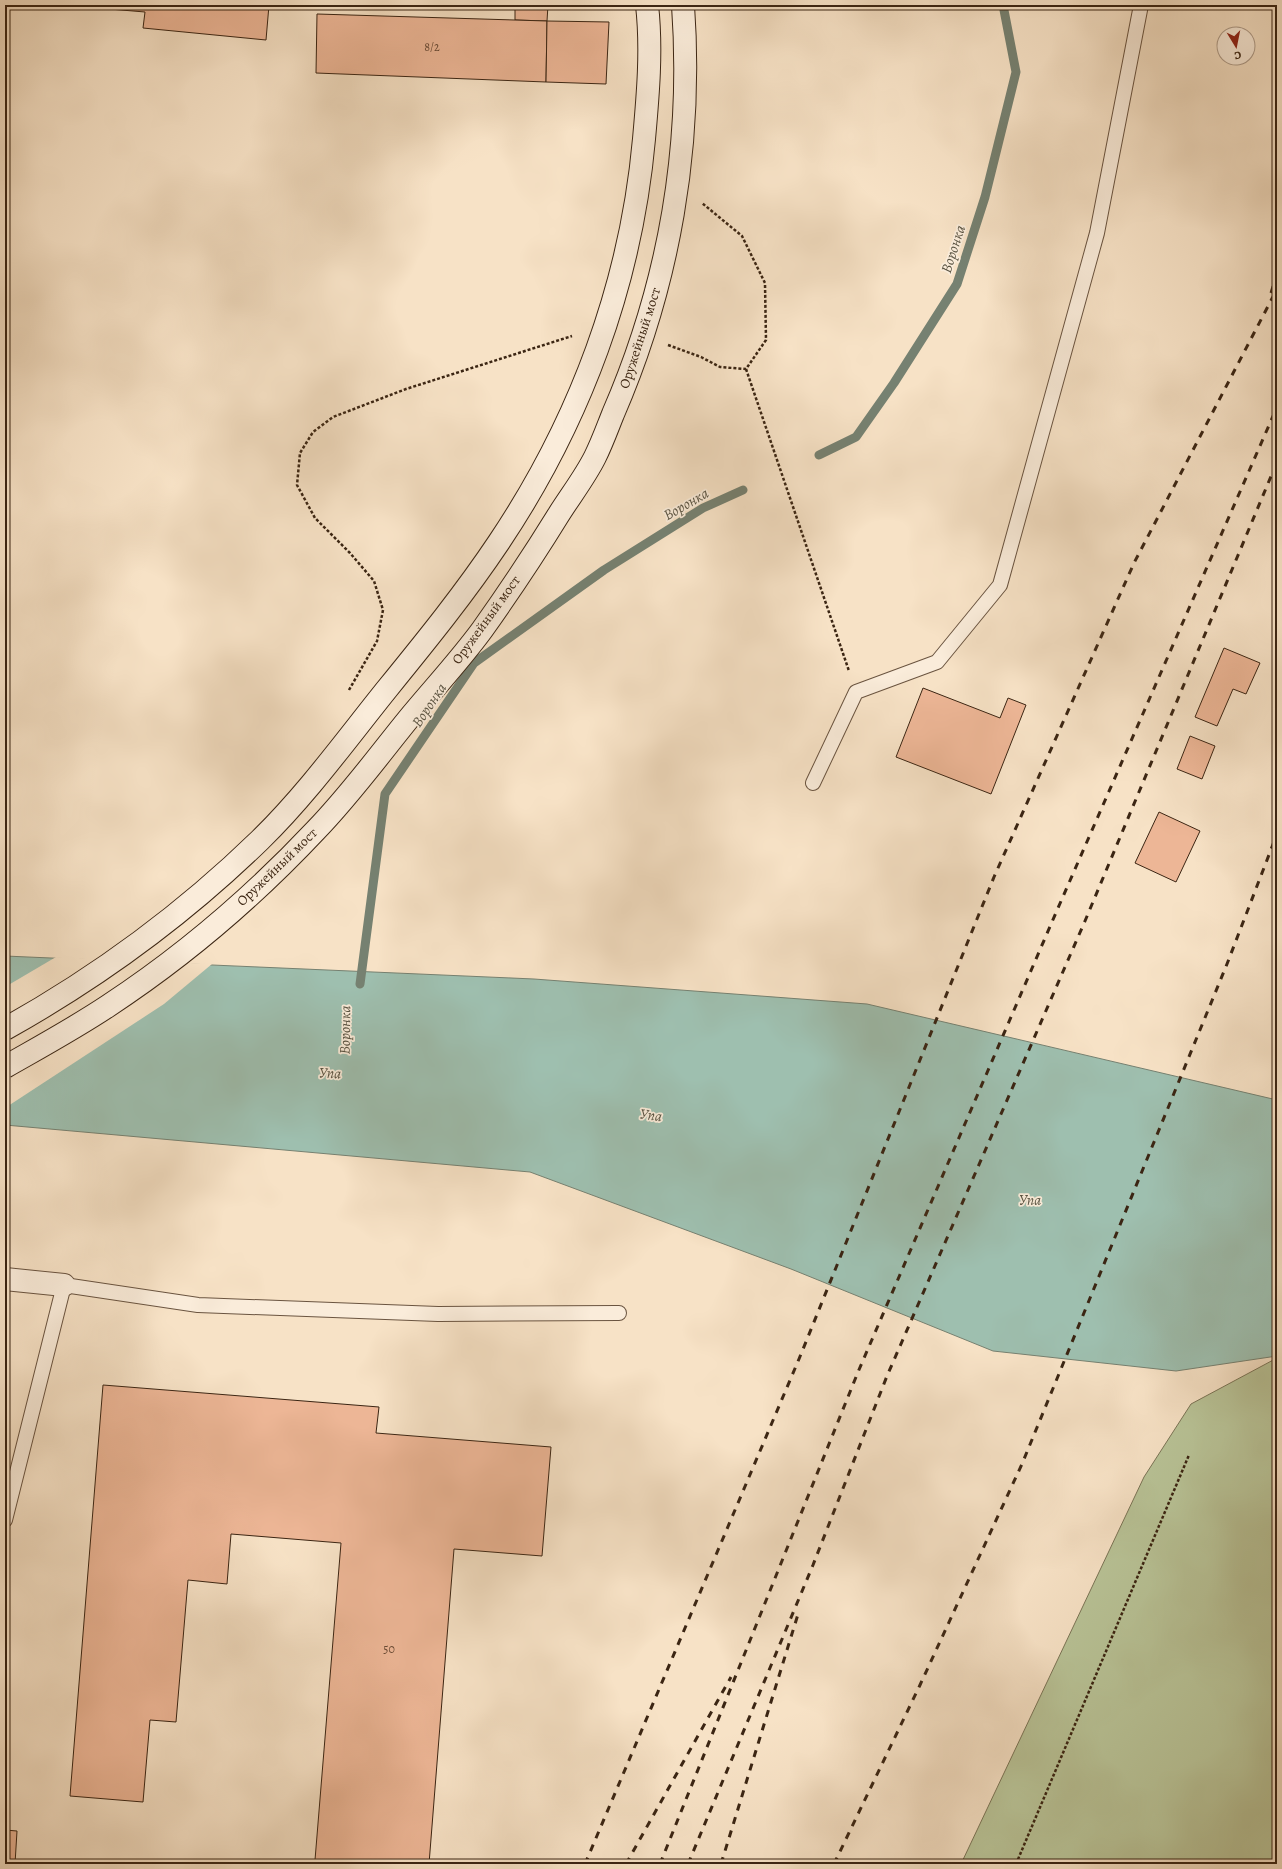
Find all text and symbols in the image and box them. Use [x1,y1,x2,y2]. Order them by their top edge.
north arrow [1216,26,1256,66]
house number: 8/2 [424,39,440,55]
text: С [1233,47,1242,63]
water label: Воронка [936,223,970,275]
street label: Оружейный мост [615,285,665,391]
water label: Воронка [660,483,712,525]
street label: Оружейный мост [447,572,525,668]
water label: Воронка [407,679,451,731]
street label: Оружейный мост [233,824,321,910]
water label: Воронка [335,1005,355,1055]
water label: Упа [318,1062,342,1084]
water label: Упа [639,1104,663,1126]
water label: Упа [1019,1190,1041,1210]
house number: 50 [383,1641,395,1657]

